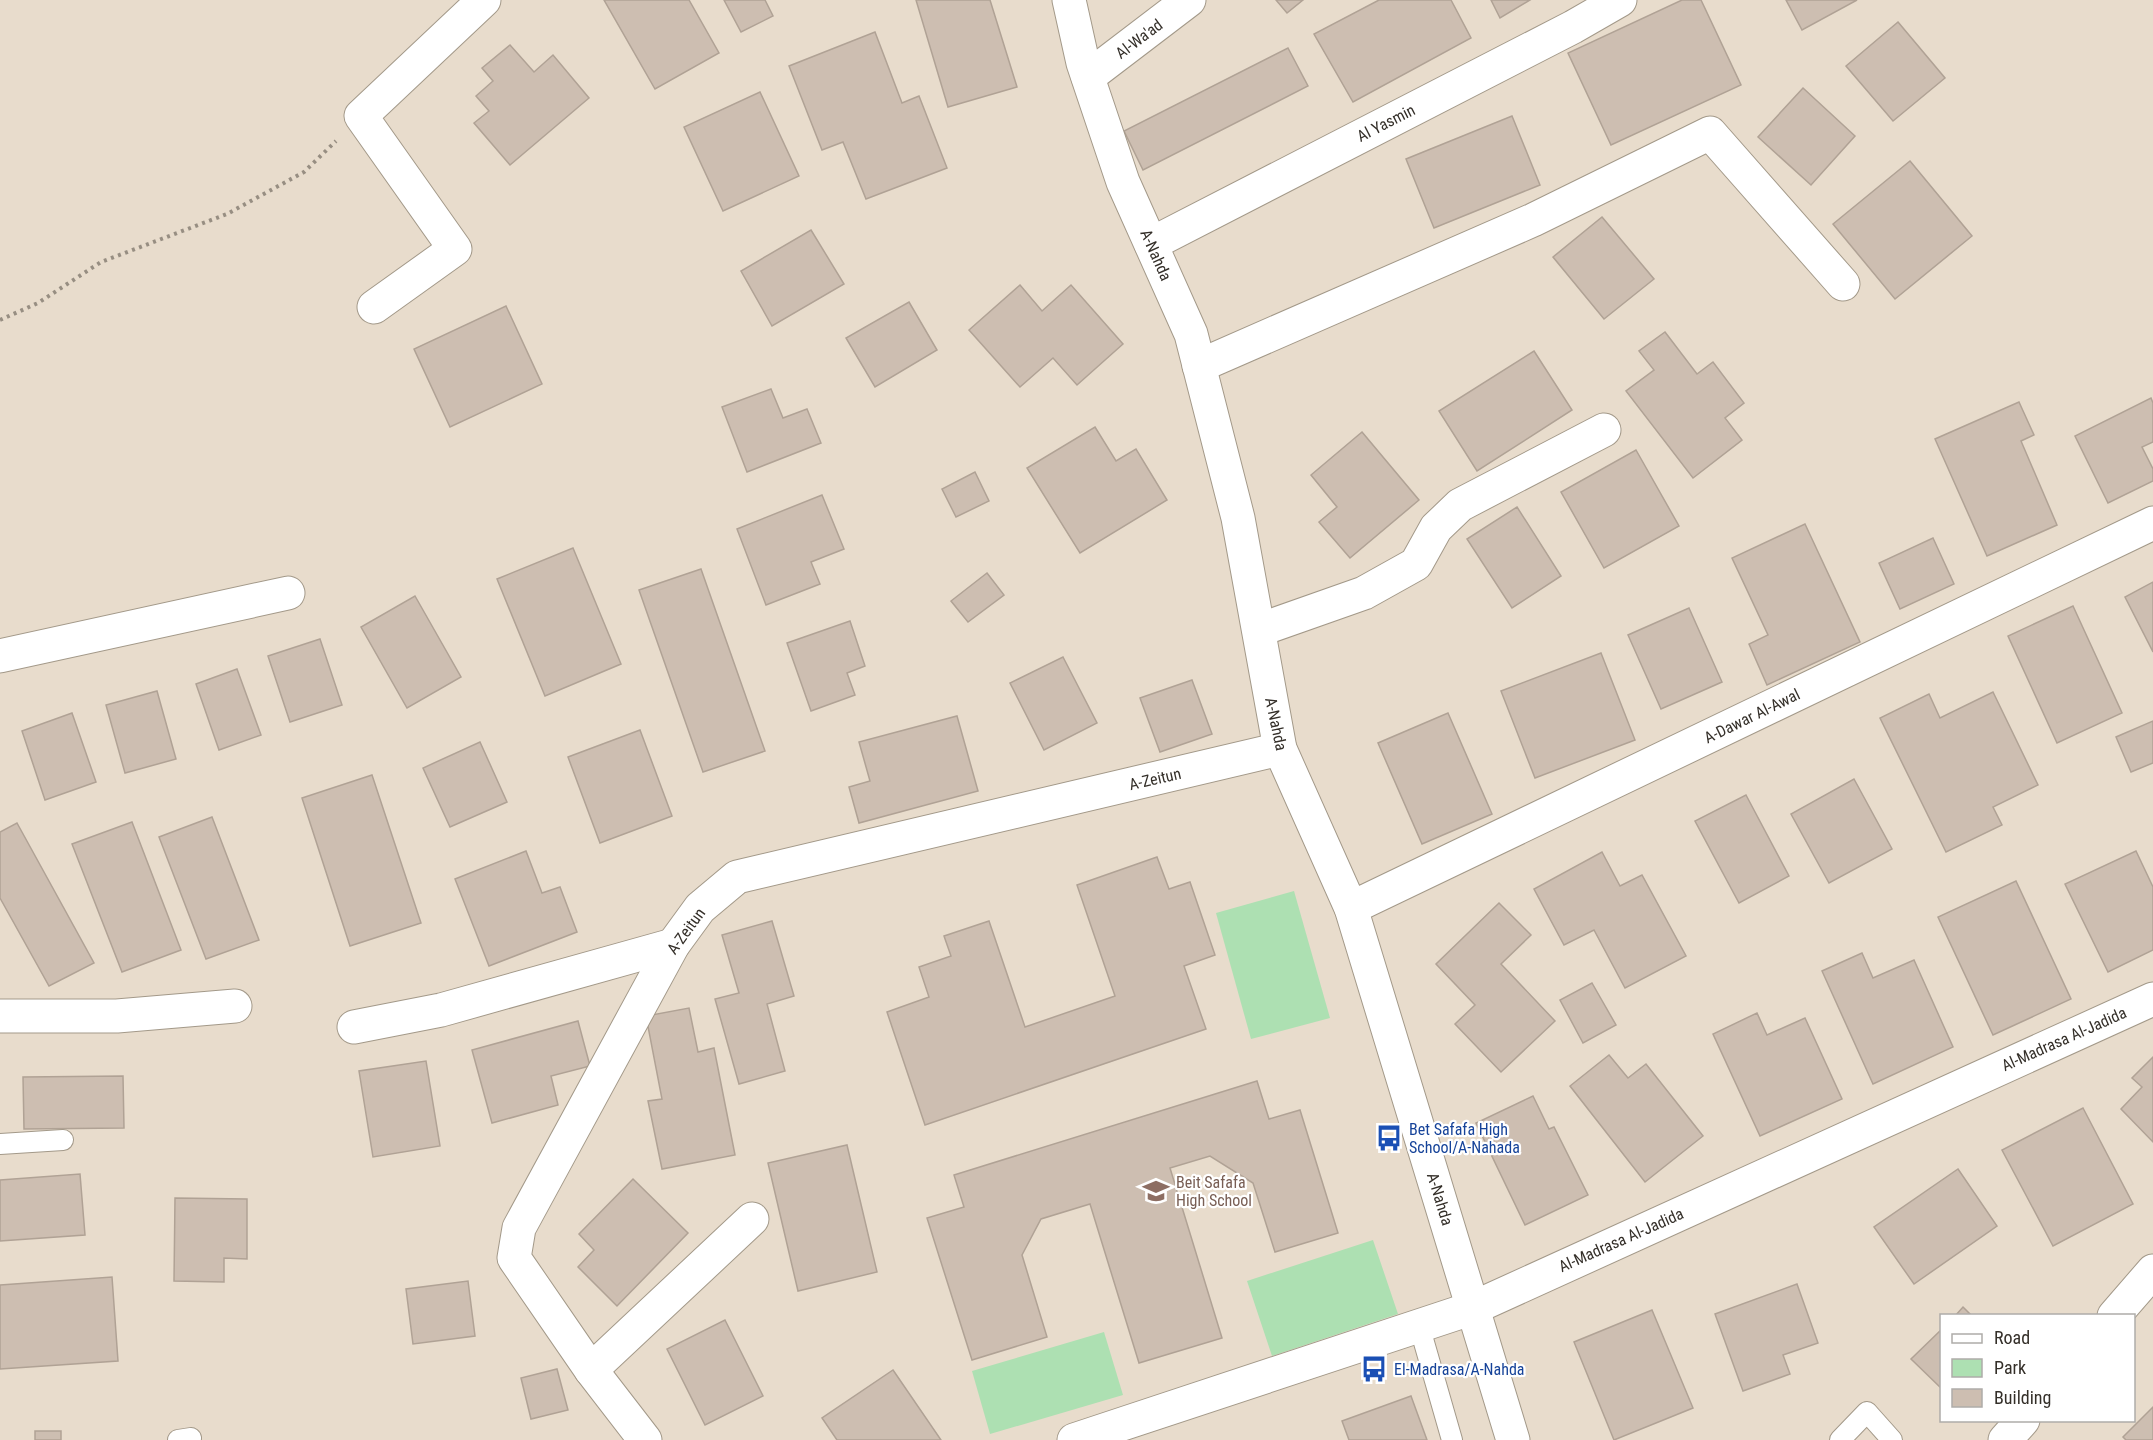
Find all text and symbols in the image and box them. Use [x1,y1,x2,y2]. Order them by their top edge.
street label: Al-Wa'ad [1112,15,1166,63]
street label: Al Yasmin [1354,100,1418,146]
street label: A-Nahda [1136,226,1176,284]
street label: A-Dawar Al-Awal [1701,685,1803,747]
street label: A-Nahda [1261,696,1291,752]
street label: A-Zeitun [1127,764,1183,794]
street label: A-Zeitun [663,904,709,958]
street label: Al-Madrasa Al-Jadida [1999,1003,2129,1075]
place label: Bet Safafa High School/A-Nahada [1409,1120,1520,1157]
bus stop icon: Bet Safafa High School/A-Nahada [1374,1123,1404,1153]
street label: A-Nahda [1423,1170,1457,1228]
place label: Beit Safafa High School [1176,1173,1252,1210]
school or university icon: Beit Safafa High School [1141,1176,1171,1206]
street label: Al-Madrasa Al-Jadida [1556,1204,1686,1276]
legend [1940,1314,2135,1422]
text: Road [1994,1327,2030,1348]
bus stop icon: El-Madrasa/A-Nahda [1359,1354,1389,1384]
text: Park [1994,1357,2026,1378]
place label: El-Madrasa/A-Nahda [1394,1360,1525,1379]
text: Building [1994,1387,2051,1408]

